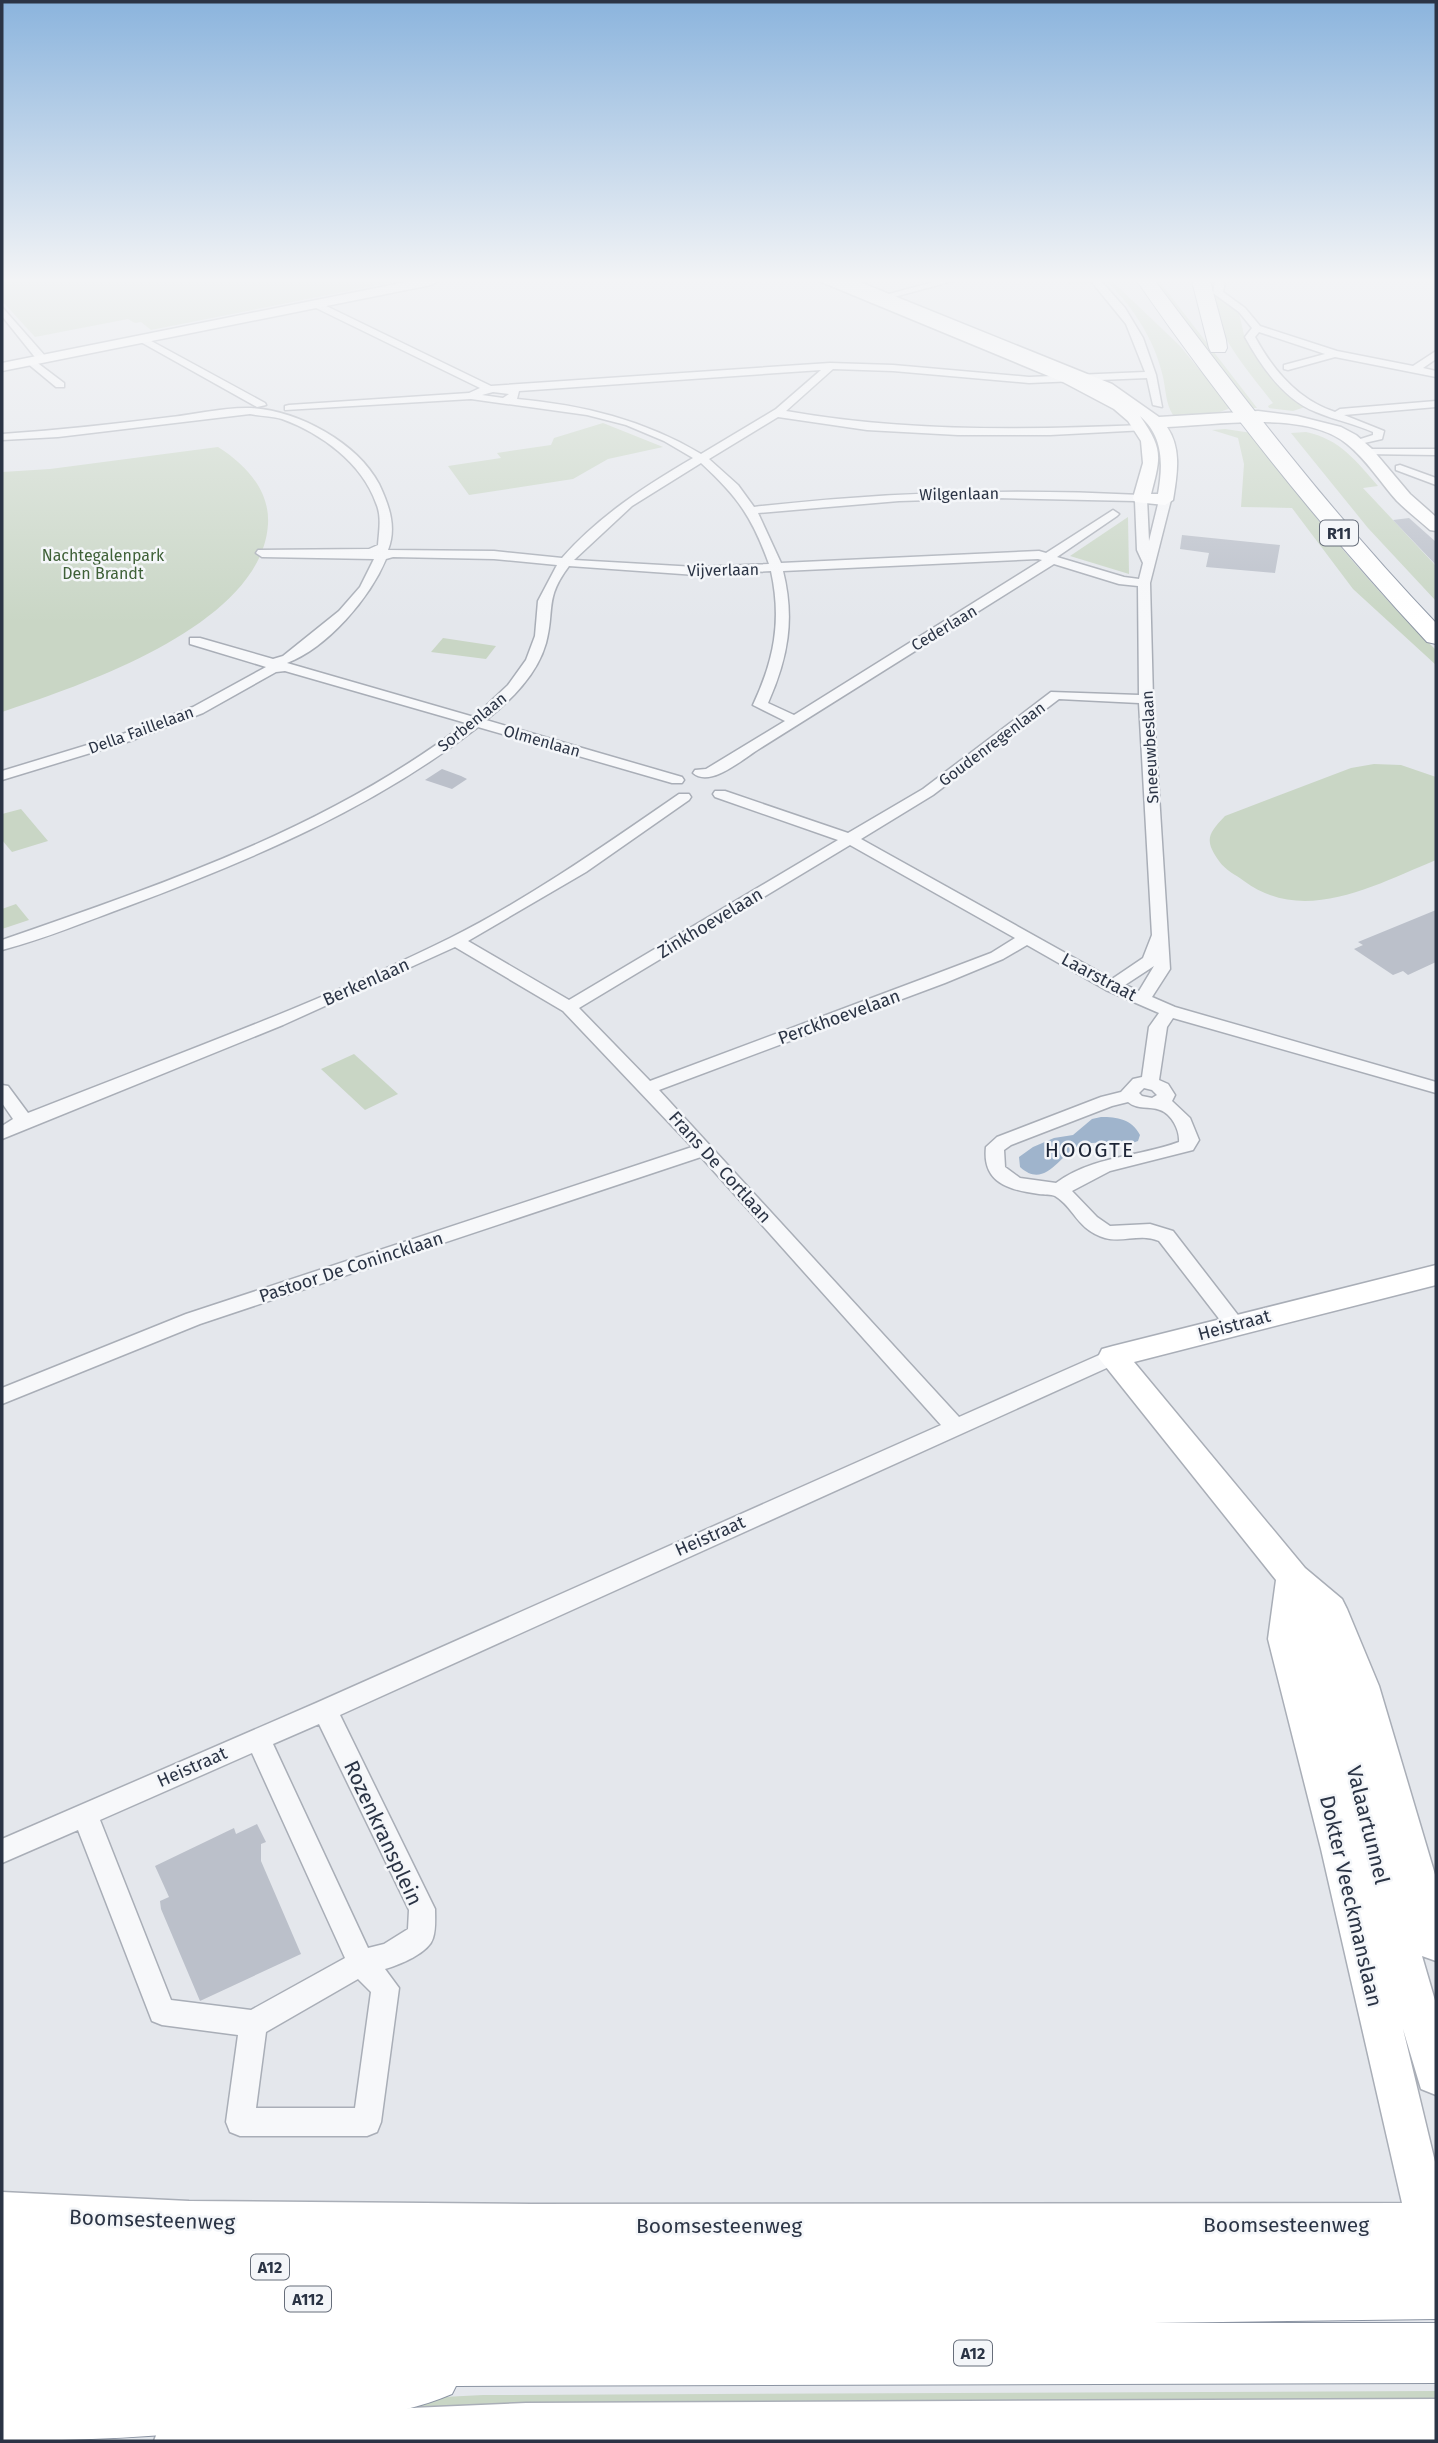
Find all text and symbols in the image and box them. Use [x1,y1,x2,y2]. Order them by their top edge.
street label: Wilgenlaan [919,484,999,504]
road number: R11 [1320,520,1358,546]
park label: Nachtegalenpark Den Brandt [42,546,165,583]
street label: Vijverlaan [687,560,759,580]
street label: Cederlaan [908,601,980,655]
street label: Sorbenlaan [434,688,510,756]
street label: Sneeuwbeslaan [1138,690,1162,804]
street label: Goudenregenlaan [935,698,1049,790]
street label: Della Faillelaan [86,702,196,758]
street label: Olmenlaan [501,721,583,761]
street label: Zinkhoevelaan [653,883,767,963]
street label: Laarstraat [1058,948,1141,1006]
street label: Berkenlaan [319,953,413,1011]
street label: Perckhoevelaan [775,985,903,1049]
street label: Frans De Cortlaan [664,1107,776,1227]
district label: HOOGTE [1045,1137,1135,1163]
street label: Pastoor De Conincklaan [256,1227,446,1307]
street label: Heistraat [1195,1305,1273,1345]
street label: Heistraat [672,1511,749,1561]
street label: Heistraat [154,1742,231,1792]
street label: Rozenkransplein [338,1756,428,1910]
street label: Valaartunnel [1341,1763,1395,1887]
street label: Dokter Veeckmanslaan [1314,1793,1388,2009]
street label: Boomsesteenweg [68,2204,236,2236]
street label: Boomsesteenweg [1203,2212,1369,2238]
street label: Boomsesteenweg [636,2213,802,2239]
road number: A12 [251,2254,289,2280]
road number: A112 [285,2286,331,2312]
road number: A12 [954,2340,992,2366]

